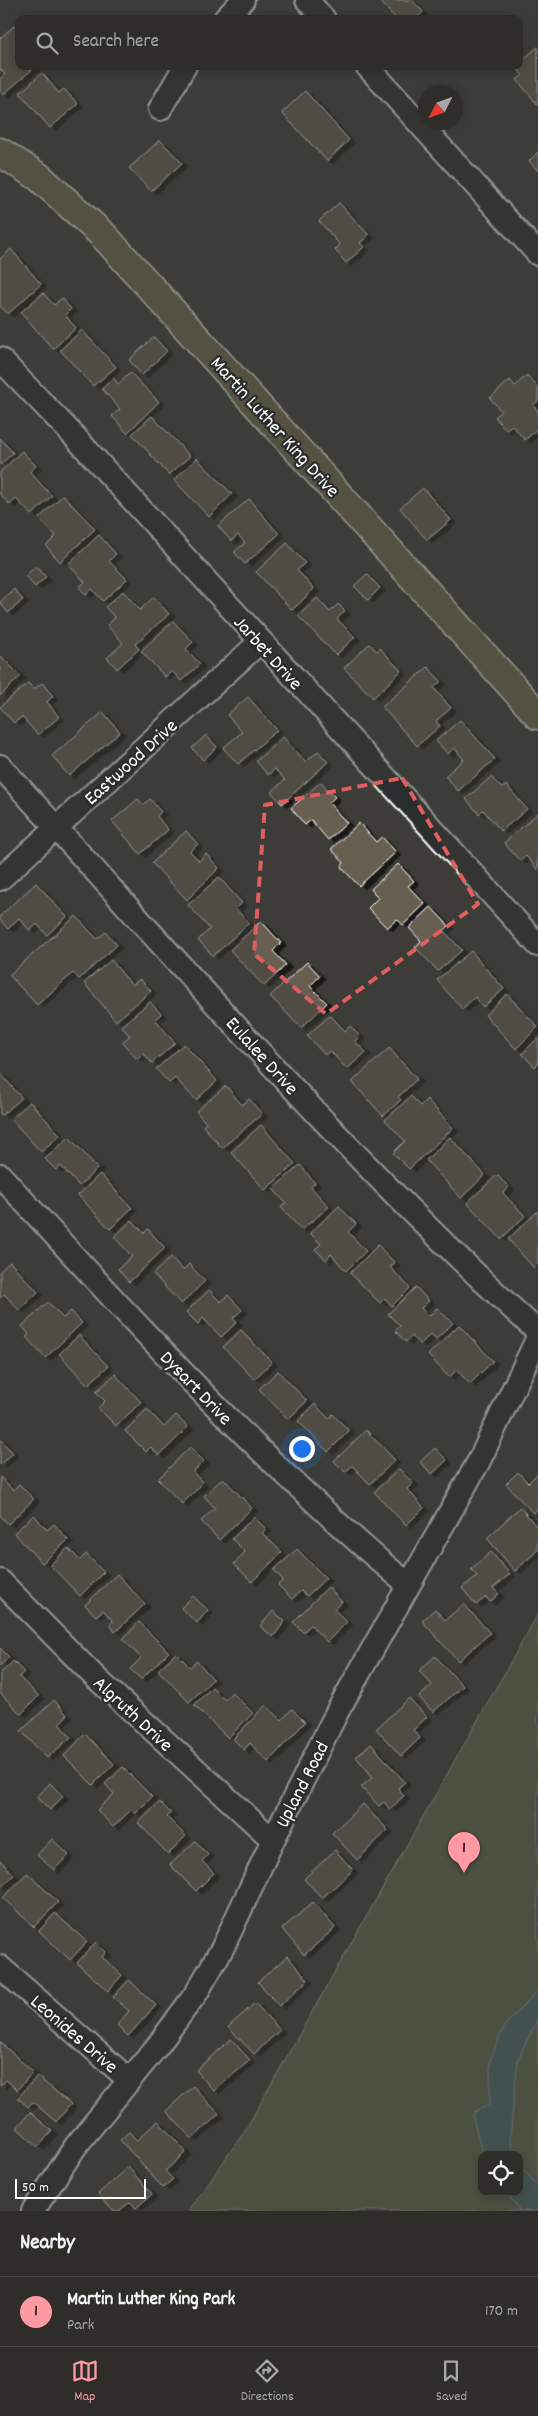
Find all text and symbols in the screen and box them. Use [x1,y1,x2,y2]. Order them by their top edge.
search box [15,15,523,70]
icon: search [33,29,61,57]
text: Search here [73,29,159,56]
north arrow [418,85,463,130]
street label: Martin Luther King Drive [203,351,345,505]
street label: Jarbet Drive [226,610,308,698]
street label: Eastwood Drive [79,713,185,813]
street label: Eulalee Drive [218,1011,304,1103]
street label: Dysart Drive [152,1345,238,1433]
your location [289,1436,315,1462]
street label: Algruth Drive [86,1671,178,1760]
street label: Upland Road [270,1737,337,1833]
pin: 1 [448,1832,480,1873]
street label: Leonides Drive [23,1989,123,2082]
map controls [478,2151,523,2196]
button: locate [478,2151,523,2196]
scale bar [15,2176,146,2199]
text: 50 m [22,2178,49,2198]
text: Nearby [20,2229,75,2259]
text: Martin Luther King Park [67,2287,235,2314]
text: 1 [34,2300,38,2323]
text: 170 m [485,2300,518,2323]
text: Park [67,2314,94,2337]
tab: Map [71,2357,99,2407]
tab: Directions [241,2357,294,2407]
tab: Saved [436,2357,467,2407]

